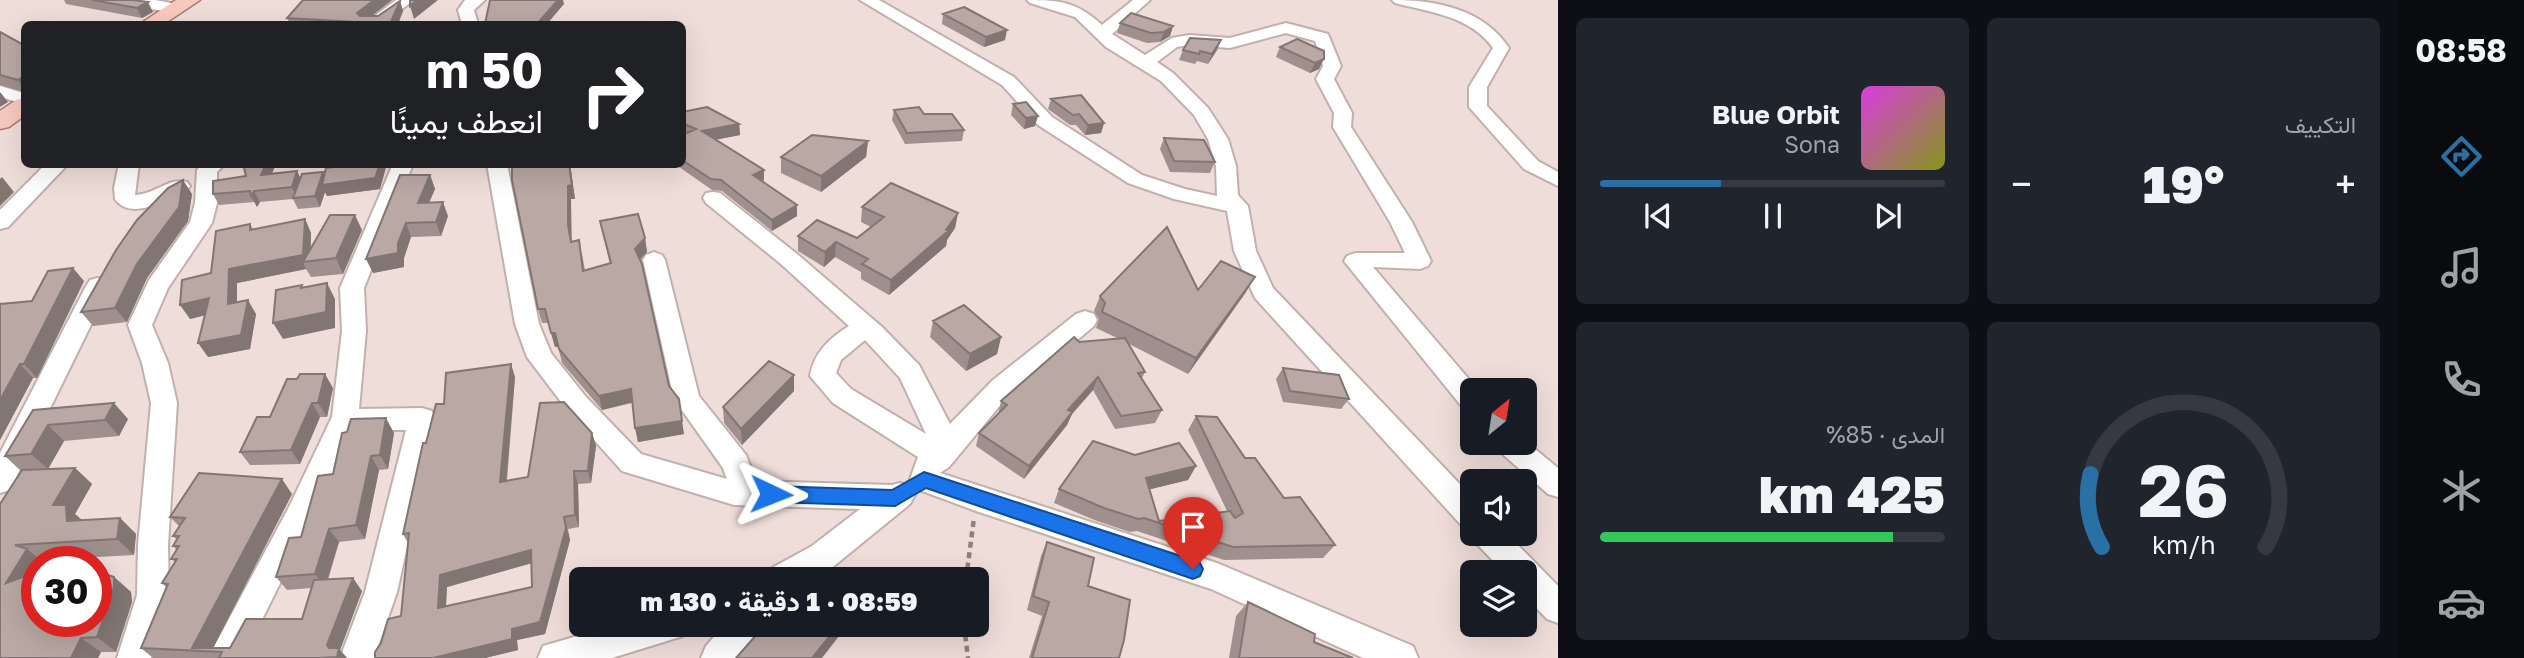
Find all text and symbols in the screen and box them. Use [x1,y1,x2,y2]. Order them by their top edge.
text: 08:58 [2415,31,2507,69]
text: 50 m [426,40,543,99]
icon: right [567,49,658,140]
text: Blue Orbit [1712,99,1840,130]
text: انعطف يمينًا [390,102,543,140]
text: التكييف [2285,110,2356,138]
text: Sona [1784,130,1840,158]
icon: directions [2437,132,2486,181]
text: 19° [2143,152,2224,214]
text: − [2011,161,2032,206]
text: + [2335,161,2356,206]
icon: previous [1639,197,1677,235]
icon: pause [1754,197,1792,235]
icon: next [1869,197,1907,235]
icon: music [2437,243,2486,292]
icon: phone [2437,355,2486,404]
north arrow [1460,378,1536,455]
map controls [1460,378,1537,637]
text: المدى · 85% [1826,420,1945,448]
text: 26 [2138,446,2229,533]
position arrow [734,457,808,531]
text: 425 km [1759,462,1945,524]
icon: climate [2437,466,2486,515]
button: sound [1460,469,1537,546]
pin [1163,497,1223,569]
icon: arrive [1174,508,1212,546]
text: km/h [2152,529,2215,560]
speed limit sign: 30 [21,546,112,637]
button: layers [1460,560,1537,637]
icon: car [2437,578,2486,627]
text: 08:59 · 1 دقيقة · 130 m [640,586,918,617]

